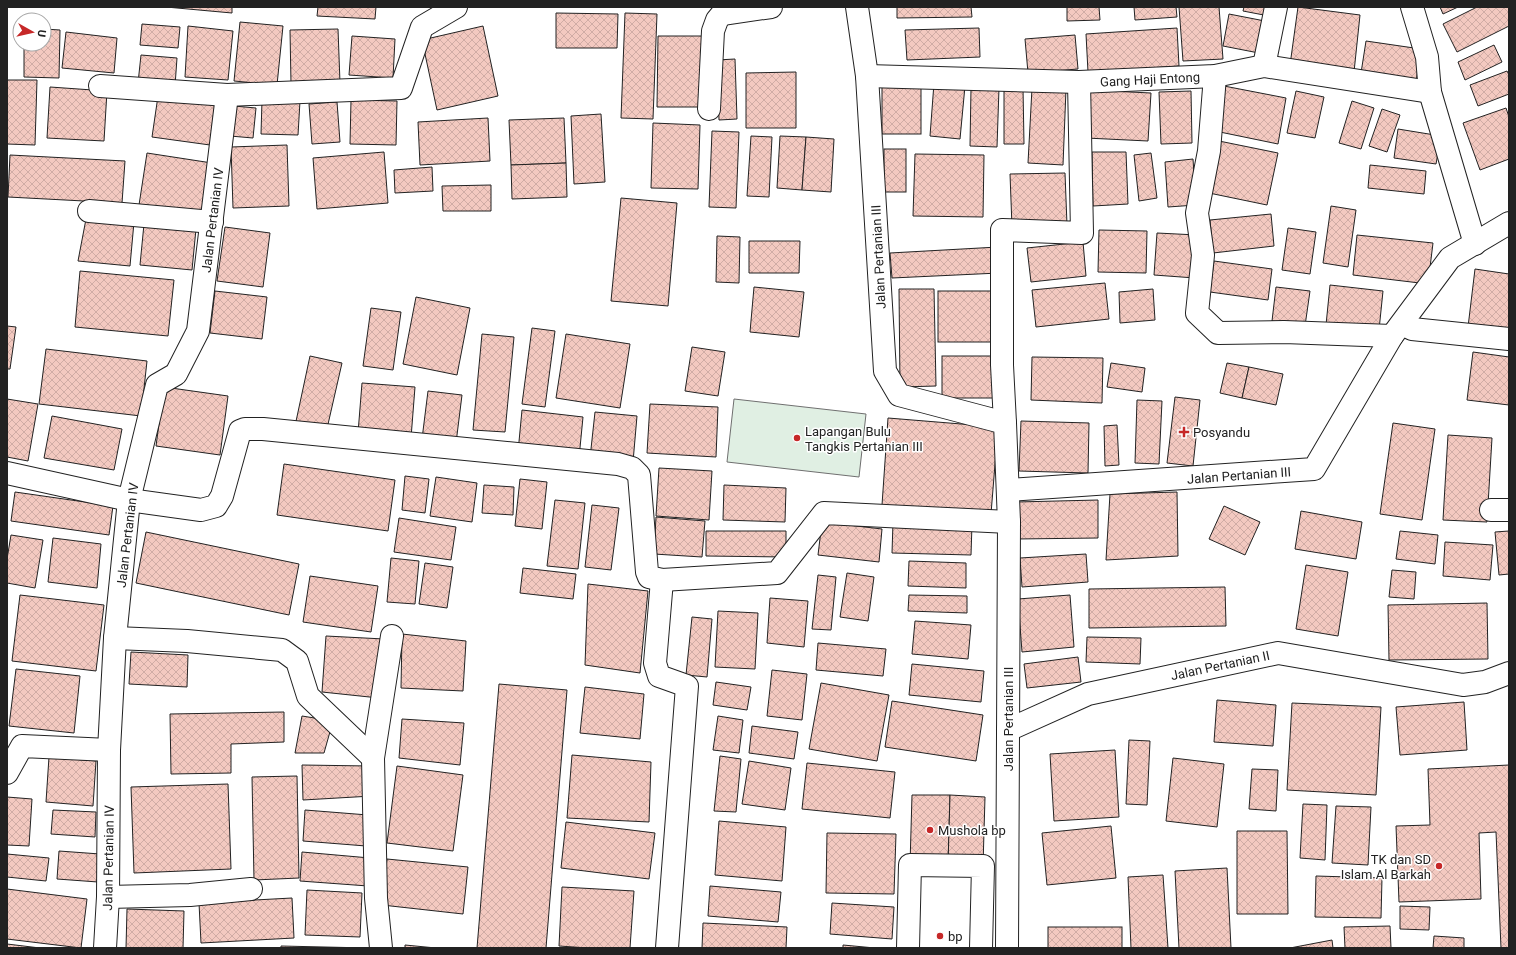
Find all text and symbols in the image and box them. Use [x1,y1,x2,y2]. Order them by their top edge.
north arrow [12,12,52,52]
text: U [34,29,48,38]
street label: Gang Haji Entong [1100,69,1200,90]
street label: Jalan Pertanian IV [199,166,226,273]
street label: Jalan Pertanian III [868,204,889,309]
place label: Lapangan Bulu Tangkis Pertanian III [805,424,923,454]
place label: Posyandu [1193,425,1250,440]
marker: Posyandu [1178,426,1190,438]
marker: Lapangan Bulu Tangkis Pertanian III [792,433,802,443]
street label: Jalan Pertanian III [1186,464,1292,487]
street label: Jalan Pertanian IV [114,481,141,588]
street label: Jalan Pertanian II [1169,648,1271,683]
street label: Jalan Pertanian III [1001,667,1016,771]
street label: Jalan Pertanian IV [100,804,117,911]
place label: Mushola bp [938,823,1006,838]
marker: Mushola bp [925,825,935,835]
place label: TK dan SD Islam Al Barkah [1341,852,1431,882]
marker: TK dan SD Islam Al Barkah [1434,861,1444,871]
place label: bp [948,929,963,944]
marker: bp [935,931,945,941]

